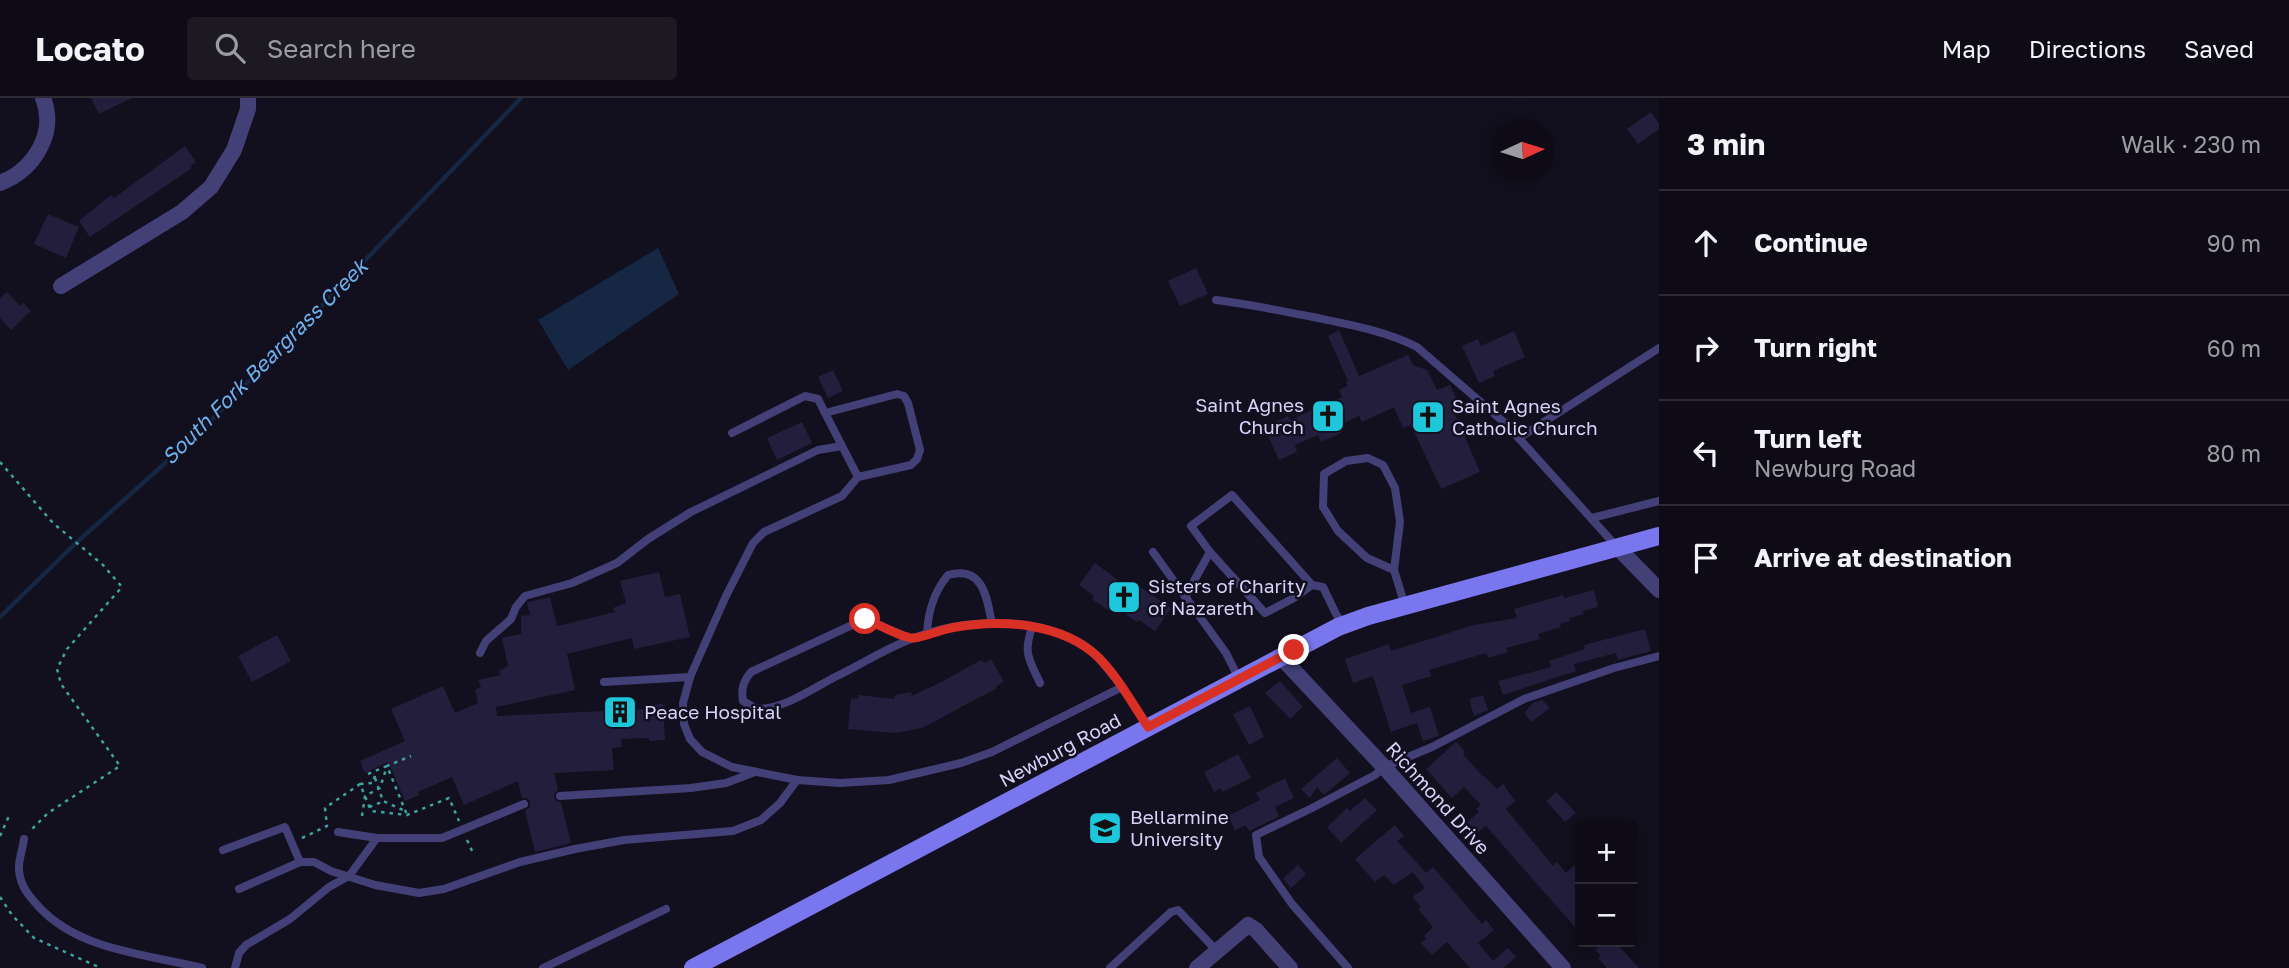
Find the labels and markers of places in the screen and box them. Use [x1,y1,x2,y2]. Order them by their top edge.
place label: Saint Agnes Church [1195,393,1304,438]
place label: Saint Agnes Catholic Church [1452,394,1598,439]
church icon: Saint Agnes Church [1309,397,1347,435]
church icon: Saint Agnes Catholic Church [1409,398,1447,436]
place label: Sisters of Charity of Nazareth [1148,574,1306,619]
church icon: Sisters of Charity of Nazareth [1105,578,1143,616]
building icon: Peace Hospital [601,693,639,731]
place label: Peace Hospital [644,700,781,723]
place label: Bellarmine University [1130,805,1229,850]
school or university icon: Bellarmine University [1086,809,1124,847]

